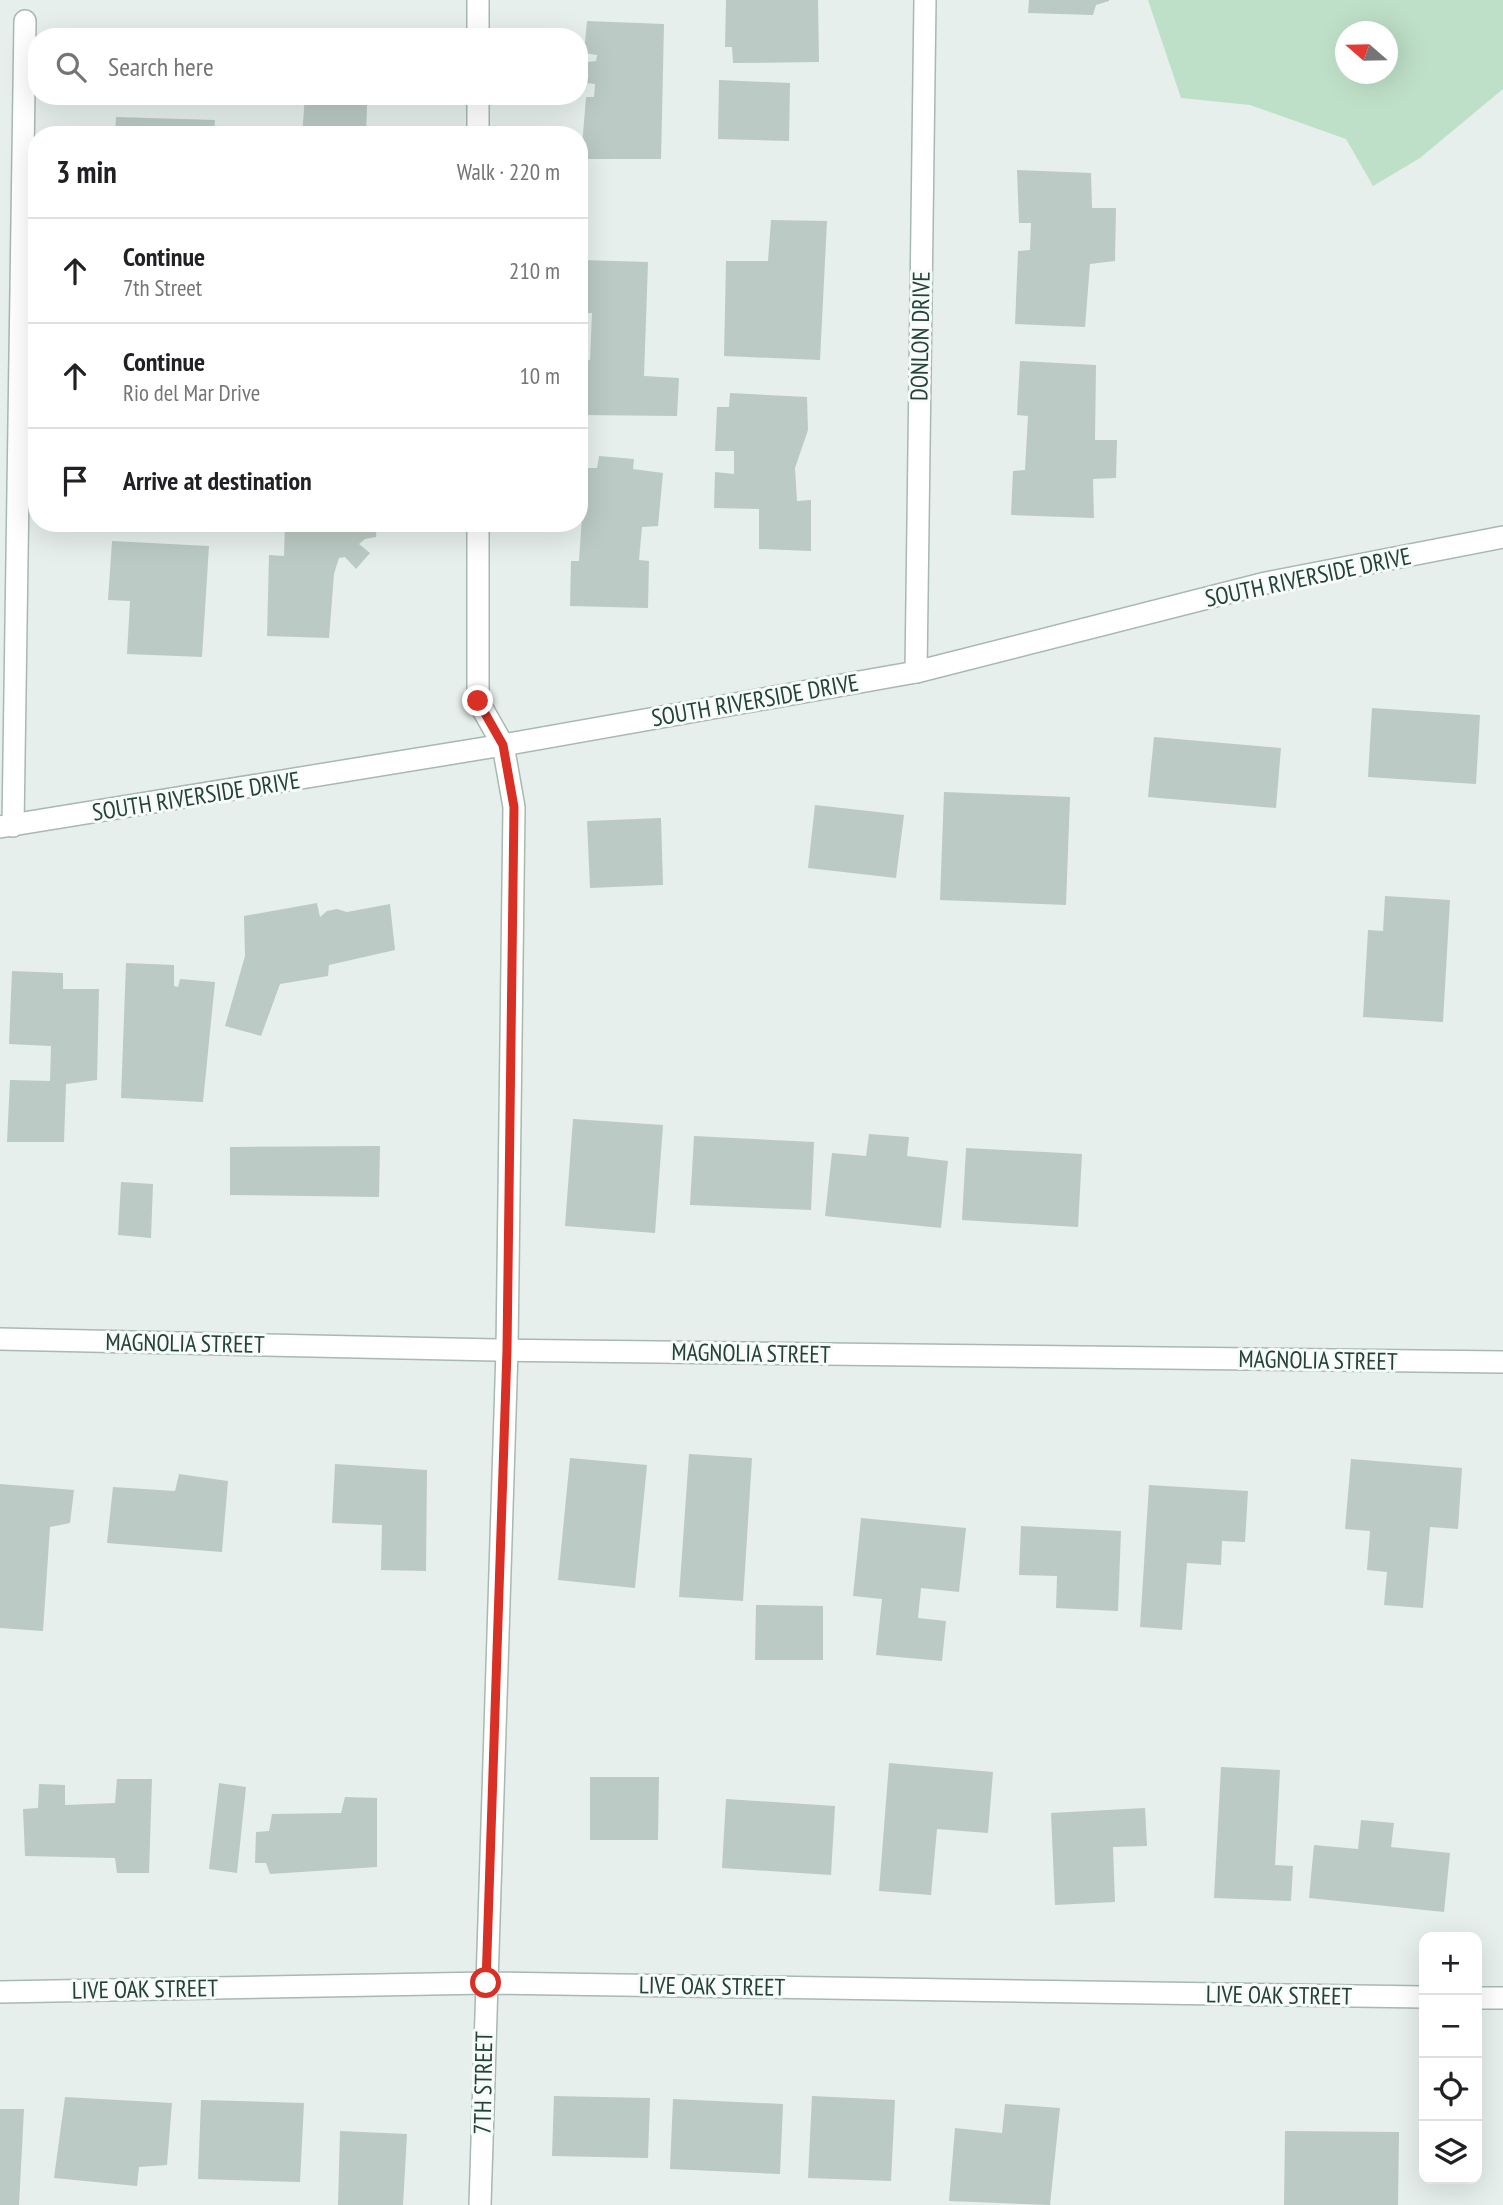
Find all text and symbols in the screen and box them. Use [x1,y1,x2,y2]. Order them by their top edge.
north arrow [1335,21,1398,84]
search box [28,28,588,105]
icon: search [52,48,90,86]
text: Search here [108,50,214,83]
text: 3 min [56,152,117,191]
text: Walk · 220 m [457,157,560,186]
text: Continue [123,240,205,273]
icon: ahead [56,252,94,290]
text: 210 m [509,256,560,285]
street label: DONLON DRIVE [903,271,937,401]
text: 7th Street [123,273,202,302]
text: Continue [123,345,205,378]
icon: ahead [56,357,94,395]
text: 10 m [519,361,560,390]
text: Rio del Mar Drive [123,378,260,407]
icon: arrive [56,462,94,500]
text: Arrive at destination [123,464,312,497]
street label: SOUTH RIVERSIDE DRIVE [1202,540,1414,614]
street label: SOUTH RIVERSIDE DRIVE [649,667,861,733]
route end [462,685,493,716]
street label: SOUTH RIVERSIDE DRIVE [90,764,302,828]
street label: MAGNOLIA STREET [105,1326,265,1360]
street label: MAGNOLIA STREET [671,1336,831,1370]
street label: MAGNOLIA STREET [1238,1343,1398,1377]
map controls [1419,1932,1482,2184]
button: + [1419,1932,1482,1995]
route start [470,1967,501,1998]
street label: LIVE OAK STREET [639,1969,786,2003]
street label: LIVE OAK STREET [72,1972,219,2006]
street label: LIVE OAK STREET [1206,1978,1353,2012]
button: − [1419,1995,1482,2058]
street label: 7TH STREET [467,2031,499,2135]
button: locate [1419,2058,1482,2121]
button: layers [1419,2121,1482,2184]

